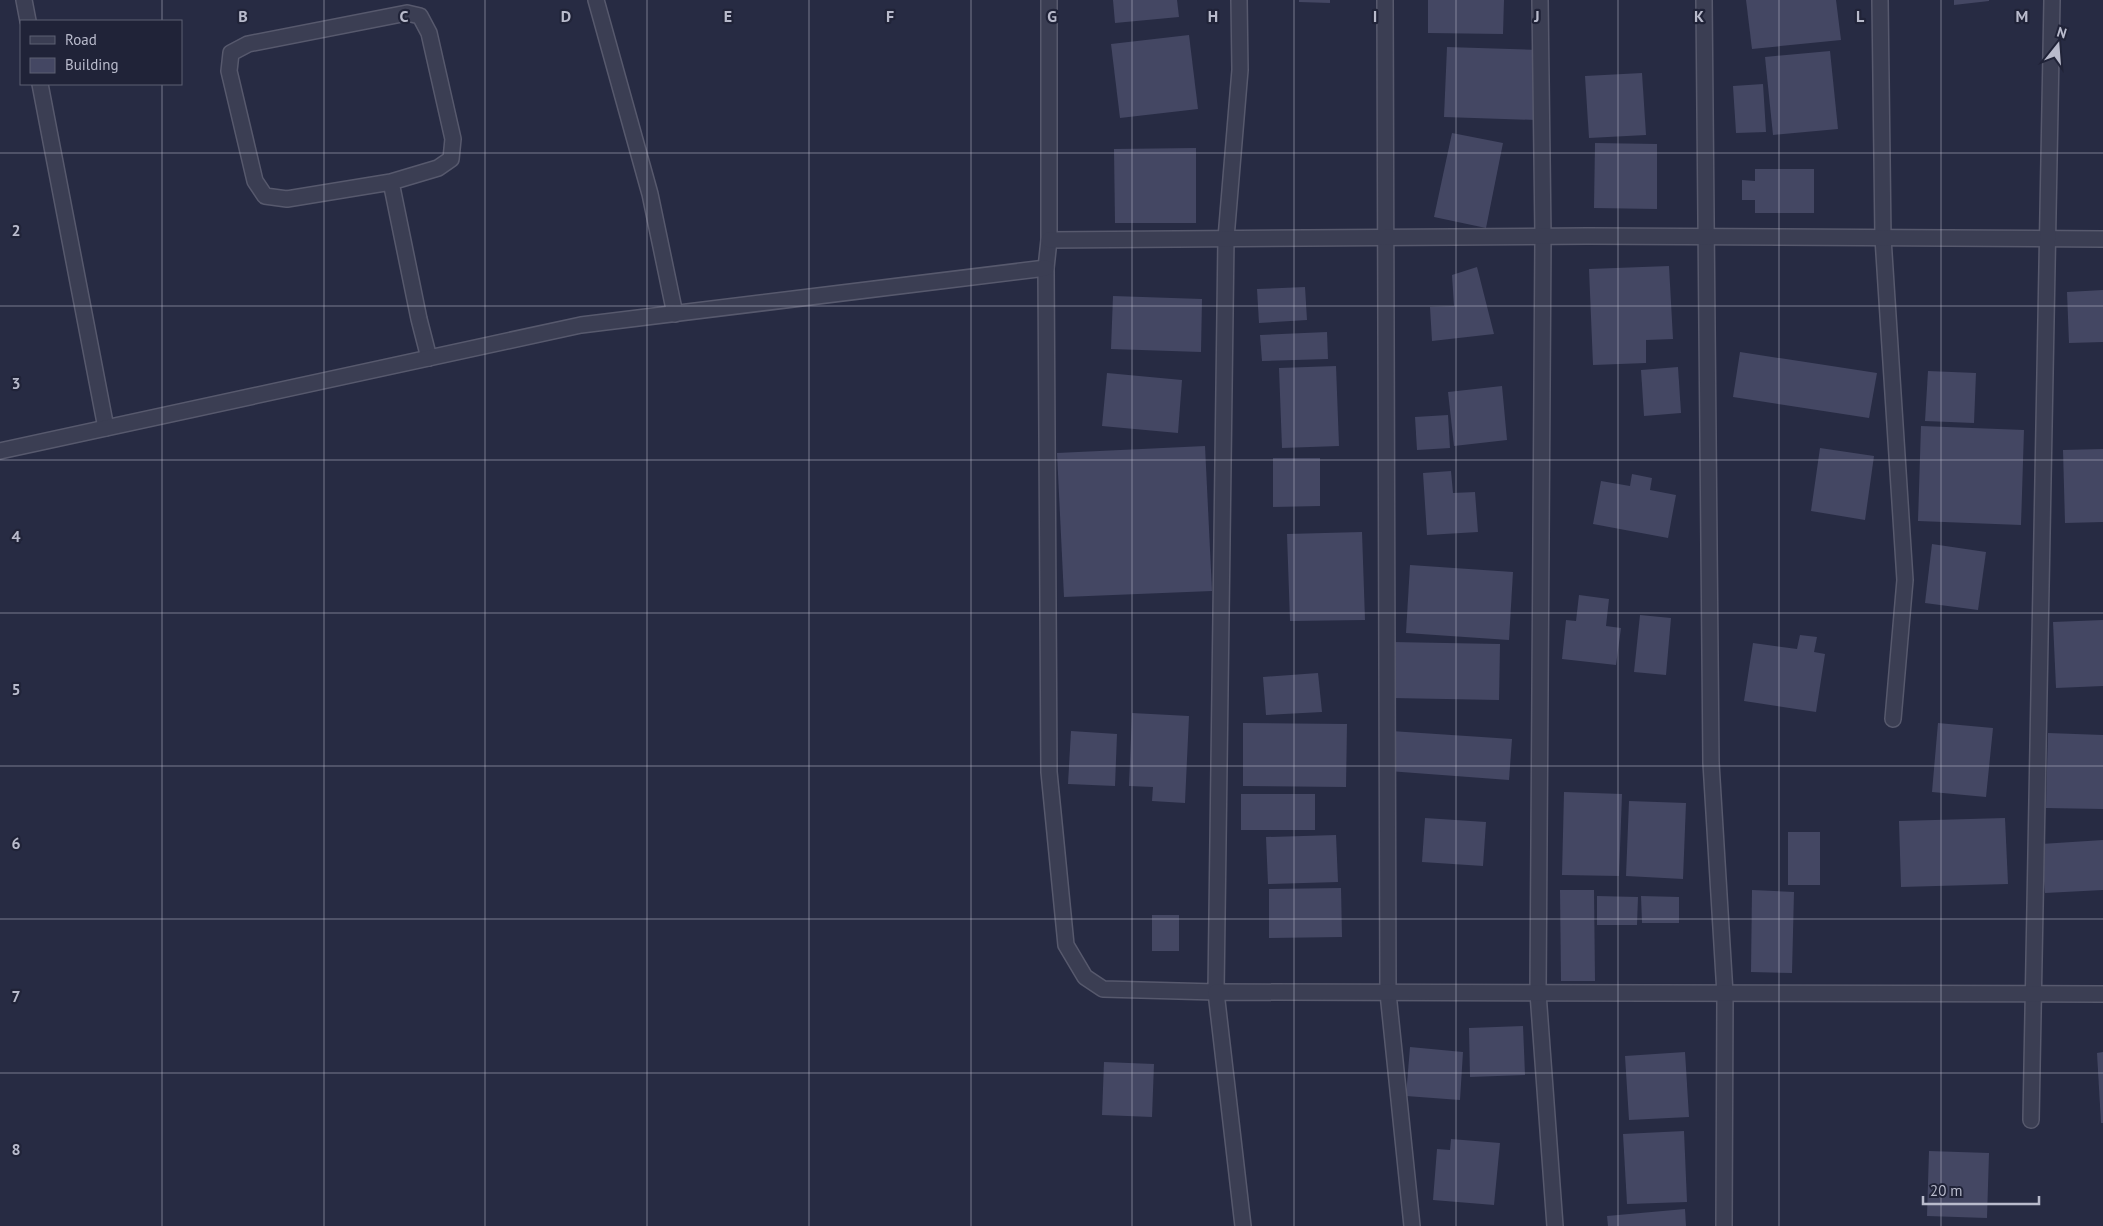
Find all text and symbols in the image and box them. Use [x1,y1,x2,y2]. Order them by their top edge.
text: B [238,6,248,26]
text: C [400,6,409,26]
text: D [561,6,571,26]
text: E [724,6,732,26]
text: F [886,6,894,26]
text: G [1047,6,1057,26]
text: H [1208,6,1218,26]
text: I [1373,6,1377,26]
text: J [1533,6,1540,26]
text: K [1694,6,1704,26]
text: L [1856,6,1865,26]
text: M [2016,6,2028,26]
legend [20,20,182,85]
north arrow [2033,20,2083,70]
text: N [2055,23,2069,43]
text: Road [65,30,97,49]
text: Building [65,55,119,74]
text: 2 [11,220,21,240]
text: 3 [11,373,21,393]
text: 4 [11,526,21,546]
text: 5 [11,679,21,699]
text: 6 [11,833,21,853]
text: 7 [11,986,21,1006]
text: 8 [11,1139,21,1159]
scale bar [1923,1174,2039,1206]
text: 20 m [1930,1181,1963,1200]

